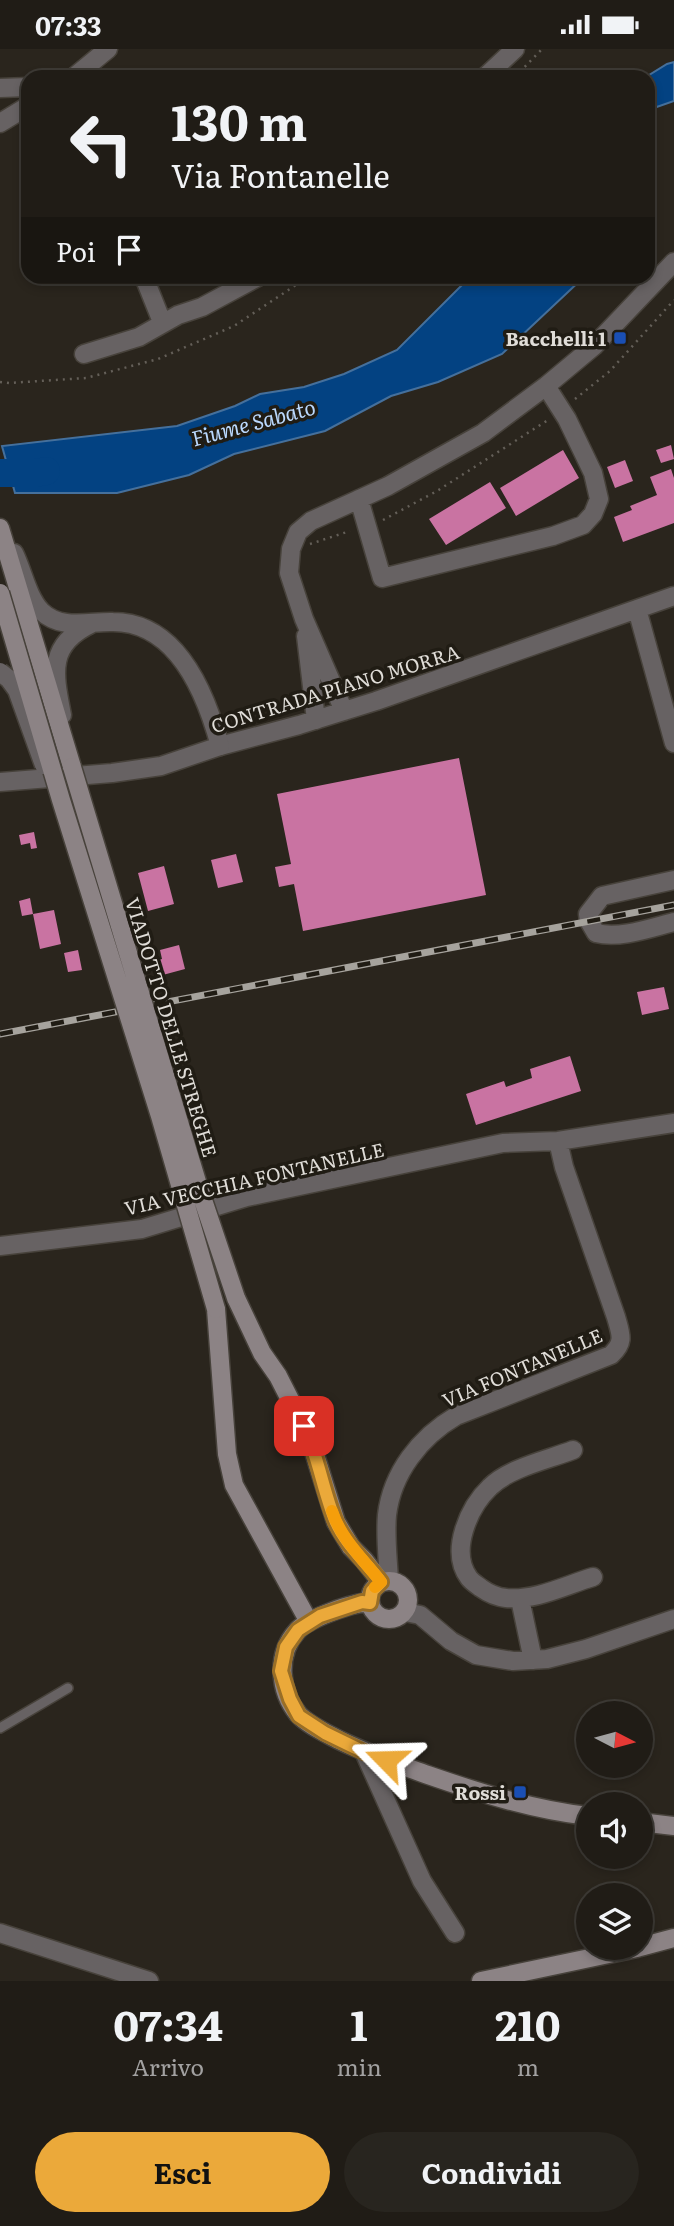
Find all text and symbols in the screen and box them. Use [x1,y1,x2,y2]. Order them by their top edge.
text: 07:33 [35,5,101,44]
text: 130 m [171,83,307,156]
icon: left [56,98,147,189]
text: Via Fontanelle [171,150,390,198]
text: Poi [56,231,96,270]
icon: arrive [110,231,148,269]
place label: Bacchelli 1 [505,324,606,352]
marker: Bacchelli 1 [612,330,628,346]
water label: Fiume Sabato [188,390,318,452]
street label: CONTRADA PIANO MORRA [207,637,463,739]
street label: VIADOTTO DELLE STREGHE [119,894,225,1160]
street label: VIA VECCHIA FONTANELLE [121,1134,387,1222]
street label: VIA FONTANELLE [437,1321,607,1413]
pin [274,1396,334,1456]
icon: arrive [285,1407,323,1445]
north arrow [576,1701,653,1778]
map controls [576,1701,653,1960]
position arrow [349,1723,423,1797]
place label: Rossi [455,1778,506,1806]
marker: Rossi [512,1784,528,1800]
button: sound [576,1792,653,1869]
button: layers [576,1883,653,1960]
text: 07:34 [113,1992,223,2054]
text: 1 [350,1992,368,2054]
text: 210 [495,1992,561,2054]
text: Arrivo [132,2049,204,2083]
text: min [336,2049,382,2083]
text: m [517,2049,539,2083]
button: Esci [35,2132,330,2212]
button: Condividi [344,2132,639,2212]

